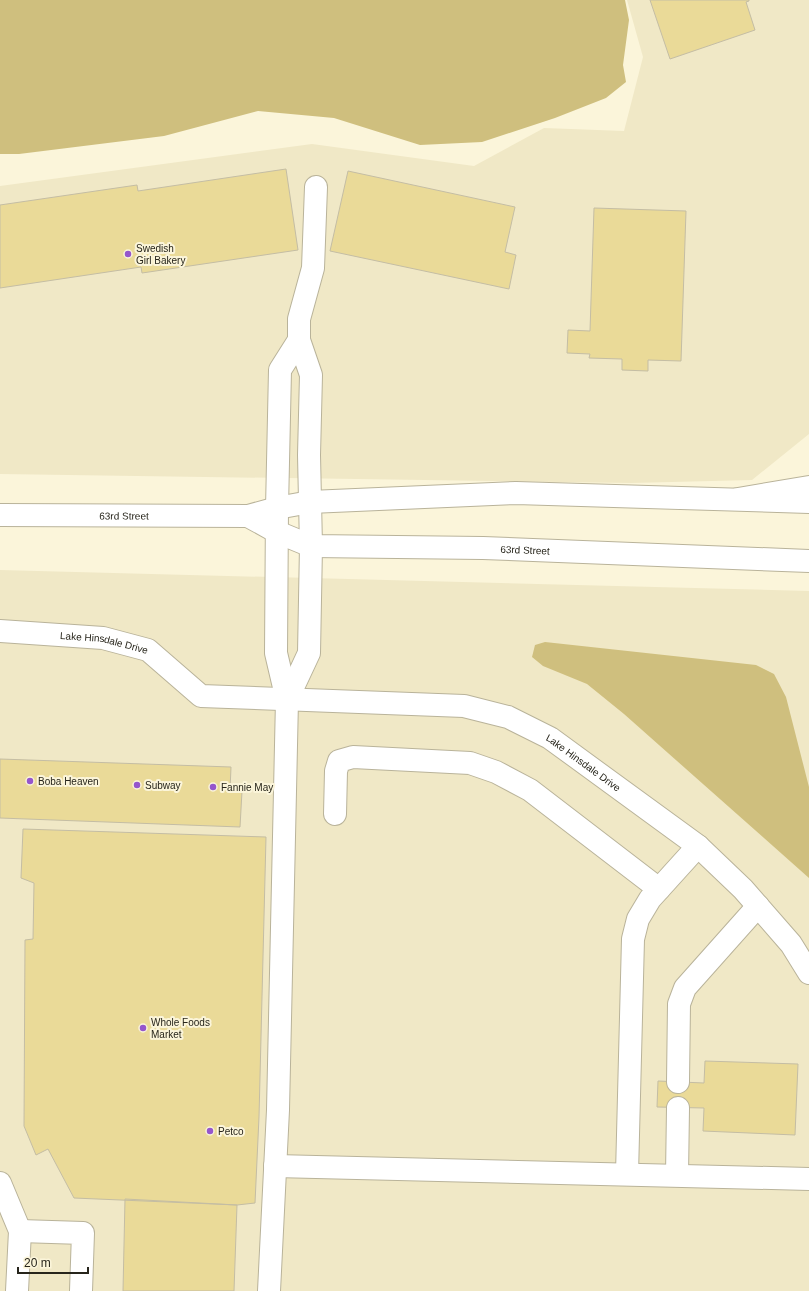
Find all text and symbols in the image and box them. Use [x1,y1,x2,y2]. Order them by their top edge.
place label: Swedish Girl Bakery [136,243,185,266]
marker: Swedish Girl Bakery [123,249,133,259]
street label: 63rd Street [99,510,149,521]
street label: 63rd Street [500,543,550,556]
street label: Lake Hinsdale Drive [60,630,150,655]
street label: Lake Hinsdale Drive [545,732,623,794]
marker: Boba Heaven [25,776,35,786]
place label: Boba Heaven [38,776,99,787]
marker: Subway [132,780,142,790]
place label: Subway [145,780,181,791]
marker: Fannie May [208,782,218,792]
place label: Fannie May [221,782,273,793]
place label: Whole Foods Market [151,1017,210,1040]
marker: Whole Foods Market [138,1023,148,1033]
marker: Petco [205,1126,215,1136]
place label: Petco [218,1126,244,1137]
scale bar [18,1249,88,1275]
text: 20 m [24,1256,51,1270]

